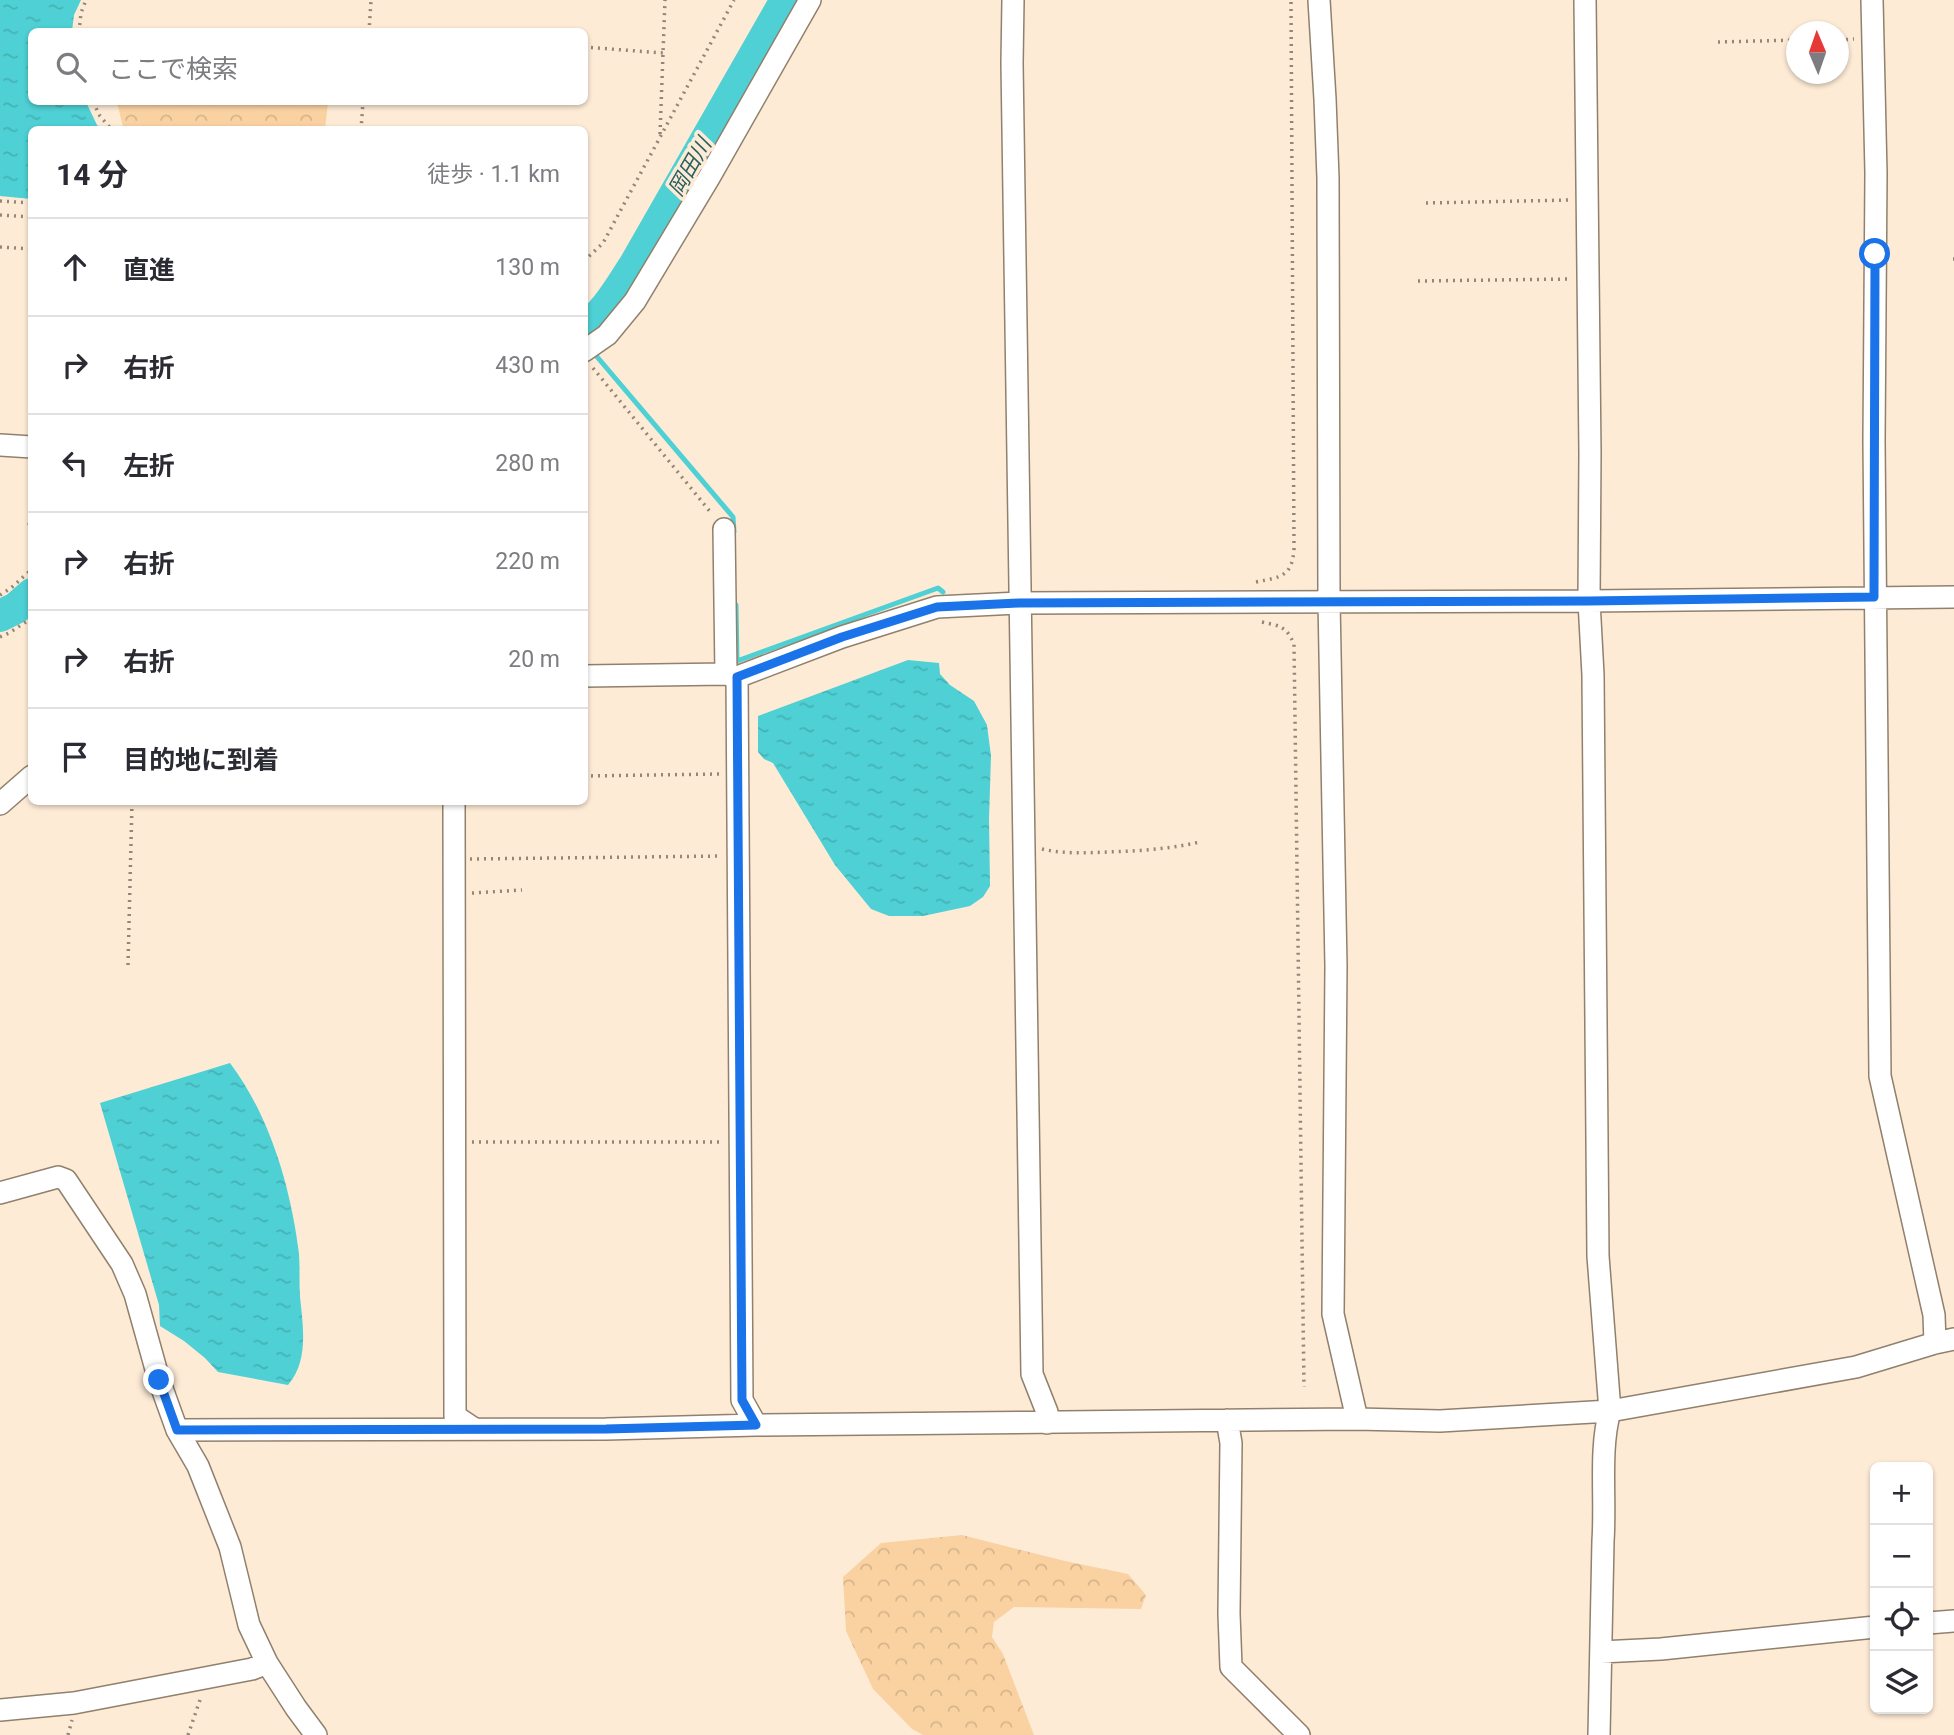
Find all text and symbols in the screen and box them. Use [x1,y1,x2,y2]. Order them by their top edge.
north arrow [1786,21,1849,84]
search box [28,28,588,105]
icon: search [52,48,90,86]
text: ここで検索 [108,54,238,84]
water label: 岡田川 [664,132,717,200]
text: 14 分 [56,157,128,192]
text: 徒歩 · 1.1 km [427,161,560,188]
route start [1859,238,1890,269]
icon: ahead [56,248,94,286]
text: 130 m [495,254,560,281]
text: 直進 [123,255,175,285]
icon: right [56,346,94,384]
text: 430 m [495,352,560,379]
text: 右折 [123,353,175,383]
icon: left [56,444,94,482]
text: 280 m [495,450,560,477]
text: 左折 [123,451,175,481]
icon: right [56,542,94,580]
text: 220 m [495,548,560,575]
text: 右折 [123,549,175,579]
icon: right [56,640,94,678]
text: 20 m [508,646,560,673]
text: 右折 [123,647,175,677]
icon: arrive [56,738,94,776]
text: 目的地に到着 [123,745,279,775]
route end [143,1364,174,1395]
map controls [1870,1462,1933,1714]
button: + [1870,1462,1933,1525]
button: − [1870,1525,1933,1588]
button: locate [1870,1588,1933,1651]
button: layers [1870,1651,1933,1714]

